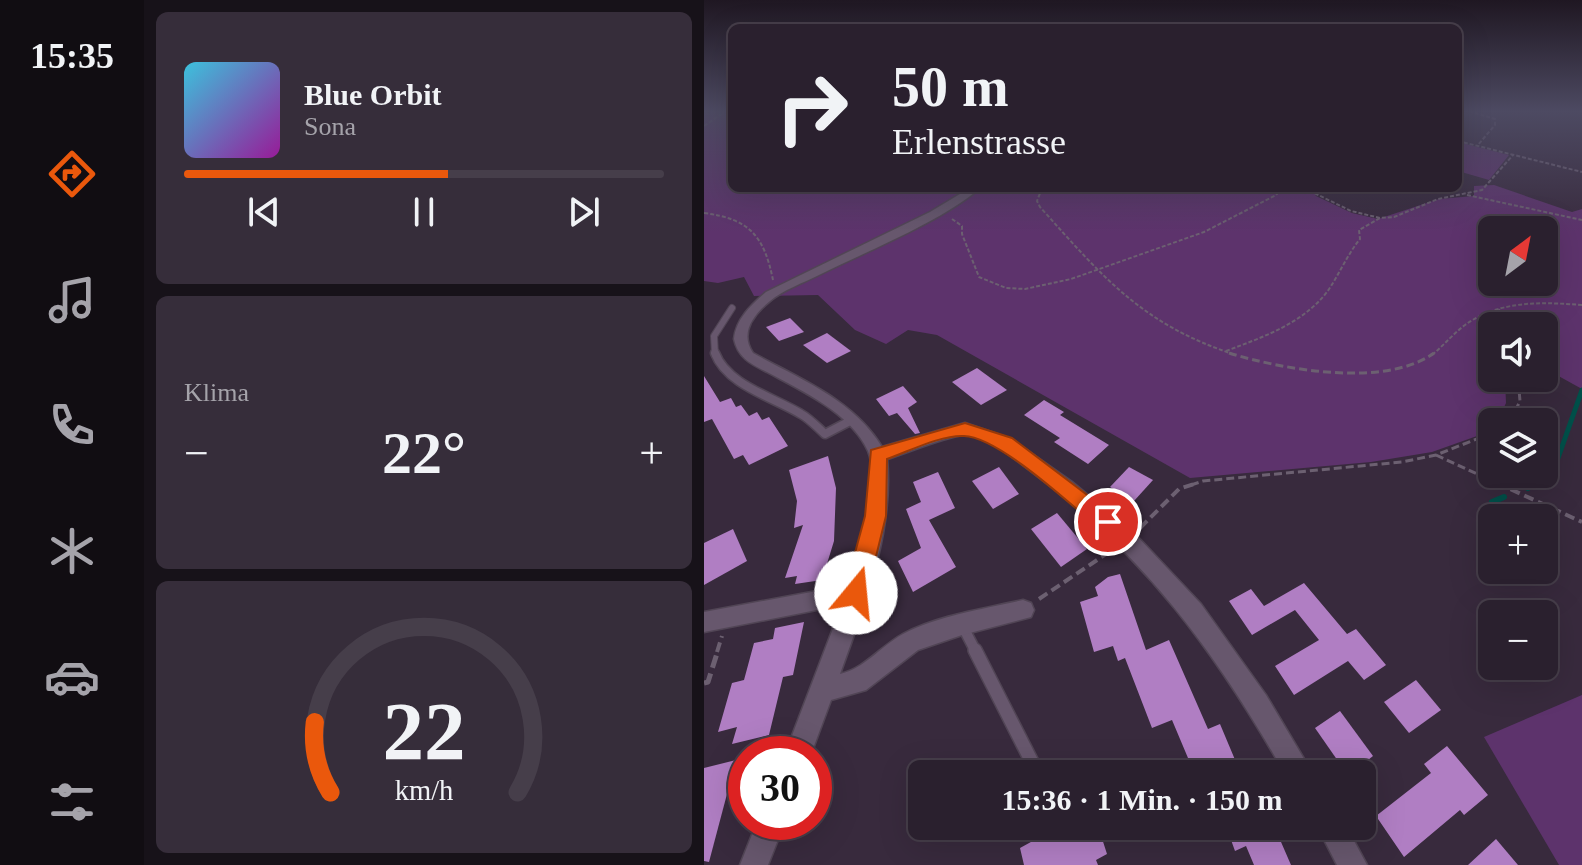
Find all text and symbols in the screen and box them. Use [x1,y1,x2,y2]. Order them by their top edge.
text: 15:35 [30,36,114,76]
icon: right [760,56,864,160]
text: 50 m [892,56,1009,118]
text: Blue Orbit [304,78,442,111]
text: Sona [304,112,356,141]
text: Erlenstrasse [892,122,1066,162]
icon: directions [44,146,100,202]
icon: previous [242,190,286,234]
icon: pause [402,190,446,234]
icon: next [562,190,606,234]
north arrow [1478,216,1558,296]
map controls [1478,216,1558,680]
icon: music [44,272,100,328]
button: sound [1478,312,1558,392]
text: Klima [184,378,249,407]
icon: phone [44,397,100,453]
button: layers [1478,408,1558,488]
text: 22° [382,420,466,486]
text: − [184,429,209,478]
text: + [639,429,664,478]
pin [1074,488,1142,556]
icon: arrive [1086,500,1130,544]
button: + [1478,504,1558,584]
icon: climate [44,523,100,579]
position arrow [814,551,898,635]
button: − [1478,600,1558,680]
icon: car [44,649,100,705]
text: 22 [382,684,466,776]
speed limit sign: 30 [728,736,832,840]
icon: filters [44,774,100,830]
text: km/h [395,775,453,806]
text: 15:36 · 1 Min. · 150 m [1002,783,1282,816]

